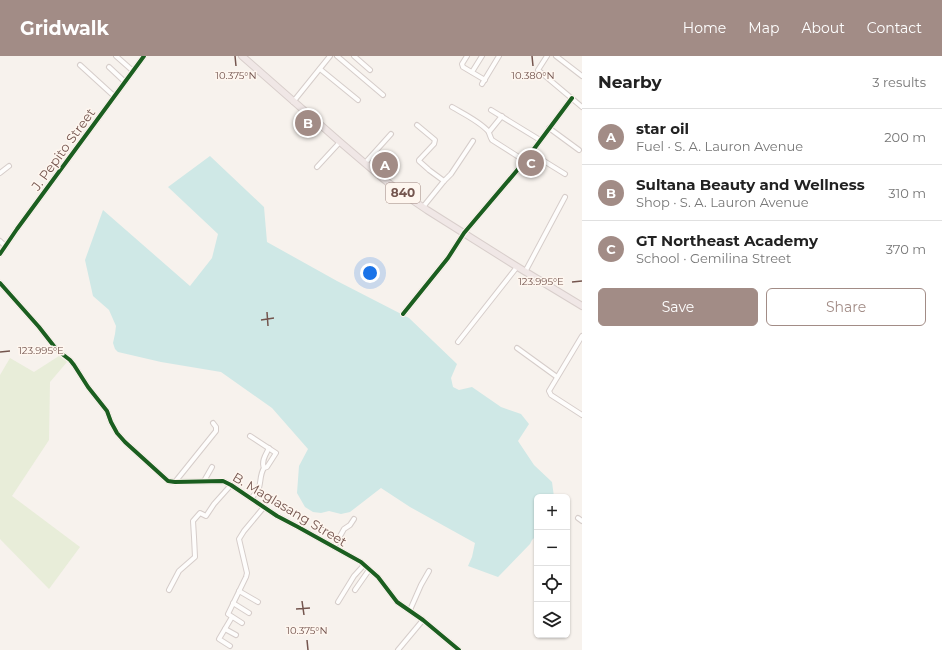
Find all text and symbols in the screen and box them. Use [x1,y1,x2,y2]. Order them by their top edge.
text: Gridwalk [20,17,109,40]
text: Home [683,19,726,37]
text: Map [748,19,779,37]
text: About [801,19,845,37]
text: Contact [867,19,922,37]
text: 10.375°N [215,69,257,82]
text: 10.380°N [511,69,555,82]
text: Nearby [598,72,662,92]
text: 3 results [872,74,926,90]
street label: J. Pepito Street [27,105,98,194]
pin: B [295,108,321,138]
text: star oil [636,119,689,138]
text: A [606,129,616,145]
text: 200 m [884,129,926,145]
text: Fuel · S. A. Lauron Avenue [636,138,803,154]
pin: C [518,148,544,178]
pin: A [372,150,398,180]
text: Sultana Beauty and Wellness [636,175,865,194]
road number: 840 [386,183,420,203]
text: B [606,185,616,201]
text: 310 m [888,185,926,201]
text: Shop · S. A. Lauron Avenue [636,194,809,210]
text: GT Northeast Academy [636,231,818,250]
text: C [606,241,616,257]
text: 370 m [886,241,926,257]
text: School · Gemilina Street [636,250,791,266]
your location [360,263,380,283]
text: 123.995°E [518,275,564,288]
button: Save [598,288,758,326]
button: Share [766,288,926,326]
text: 123.995°E [18,344,64,357]
street label: B. Maglasang Street [230,469,350,549]
map controls [534,494,570,638]
button: + [534,494,570,530]
button: − [534,530,570,566]
button: locate [534,566,570,602]
button: layers [534,602,570,638]
text: 10.375°N [286,624,328,637]

